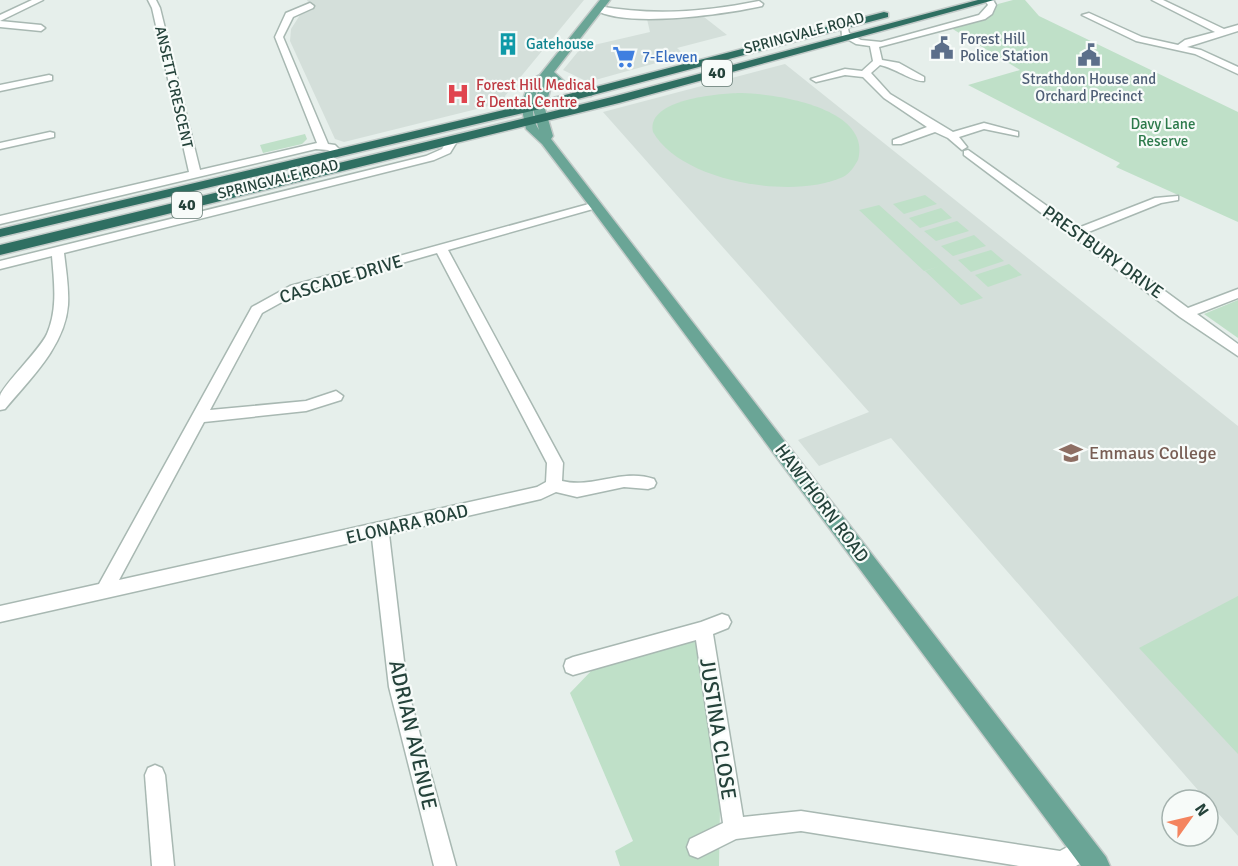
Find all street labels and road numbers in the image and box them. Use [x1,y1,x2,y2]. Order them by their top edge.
street label: SPRINGVALE ROAD [742,8,866,58]
street label: ANSETT CRESCENT [151,24,197,150]
road number: 40 [702,60,732,86]
street label: SPRINGVALE ROAD [216,155,340,203]
road number: 40 [172,192,202,218]
street label: PRESTBURY DRIVE [1038,201,1168,303]
street label: CASCADE DRIVE [277,250,405,308]
street label: HAWTHORN ROAD [770,439,874,567]
street label: ELONARA ROAD [344,499,470,549]
street label: JUSTINA CLOSE [694,656,742,802]
street label: ADRIAN AVENUE [383,658,443,812]

